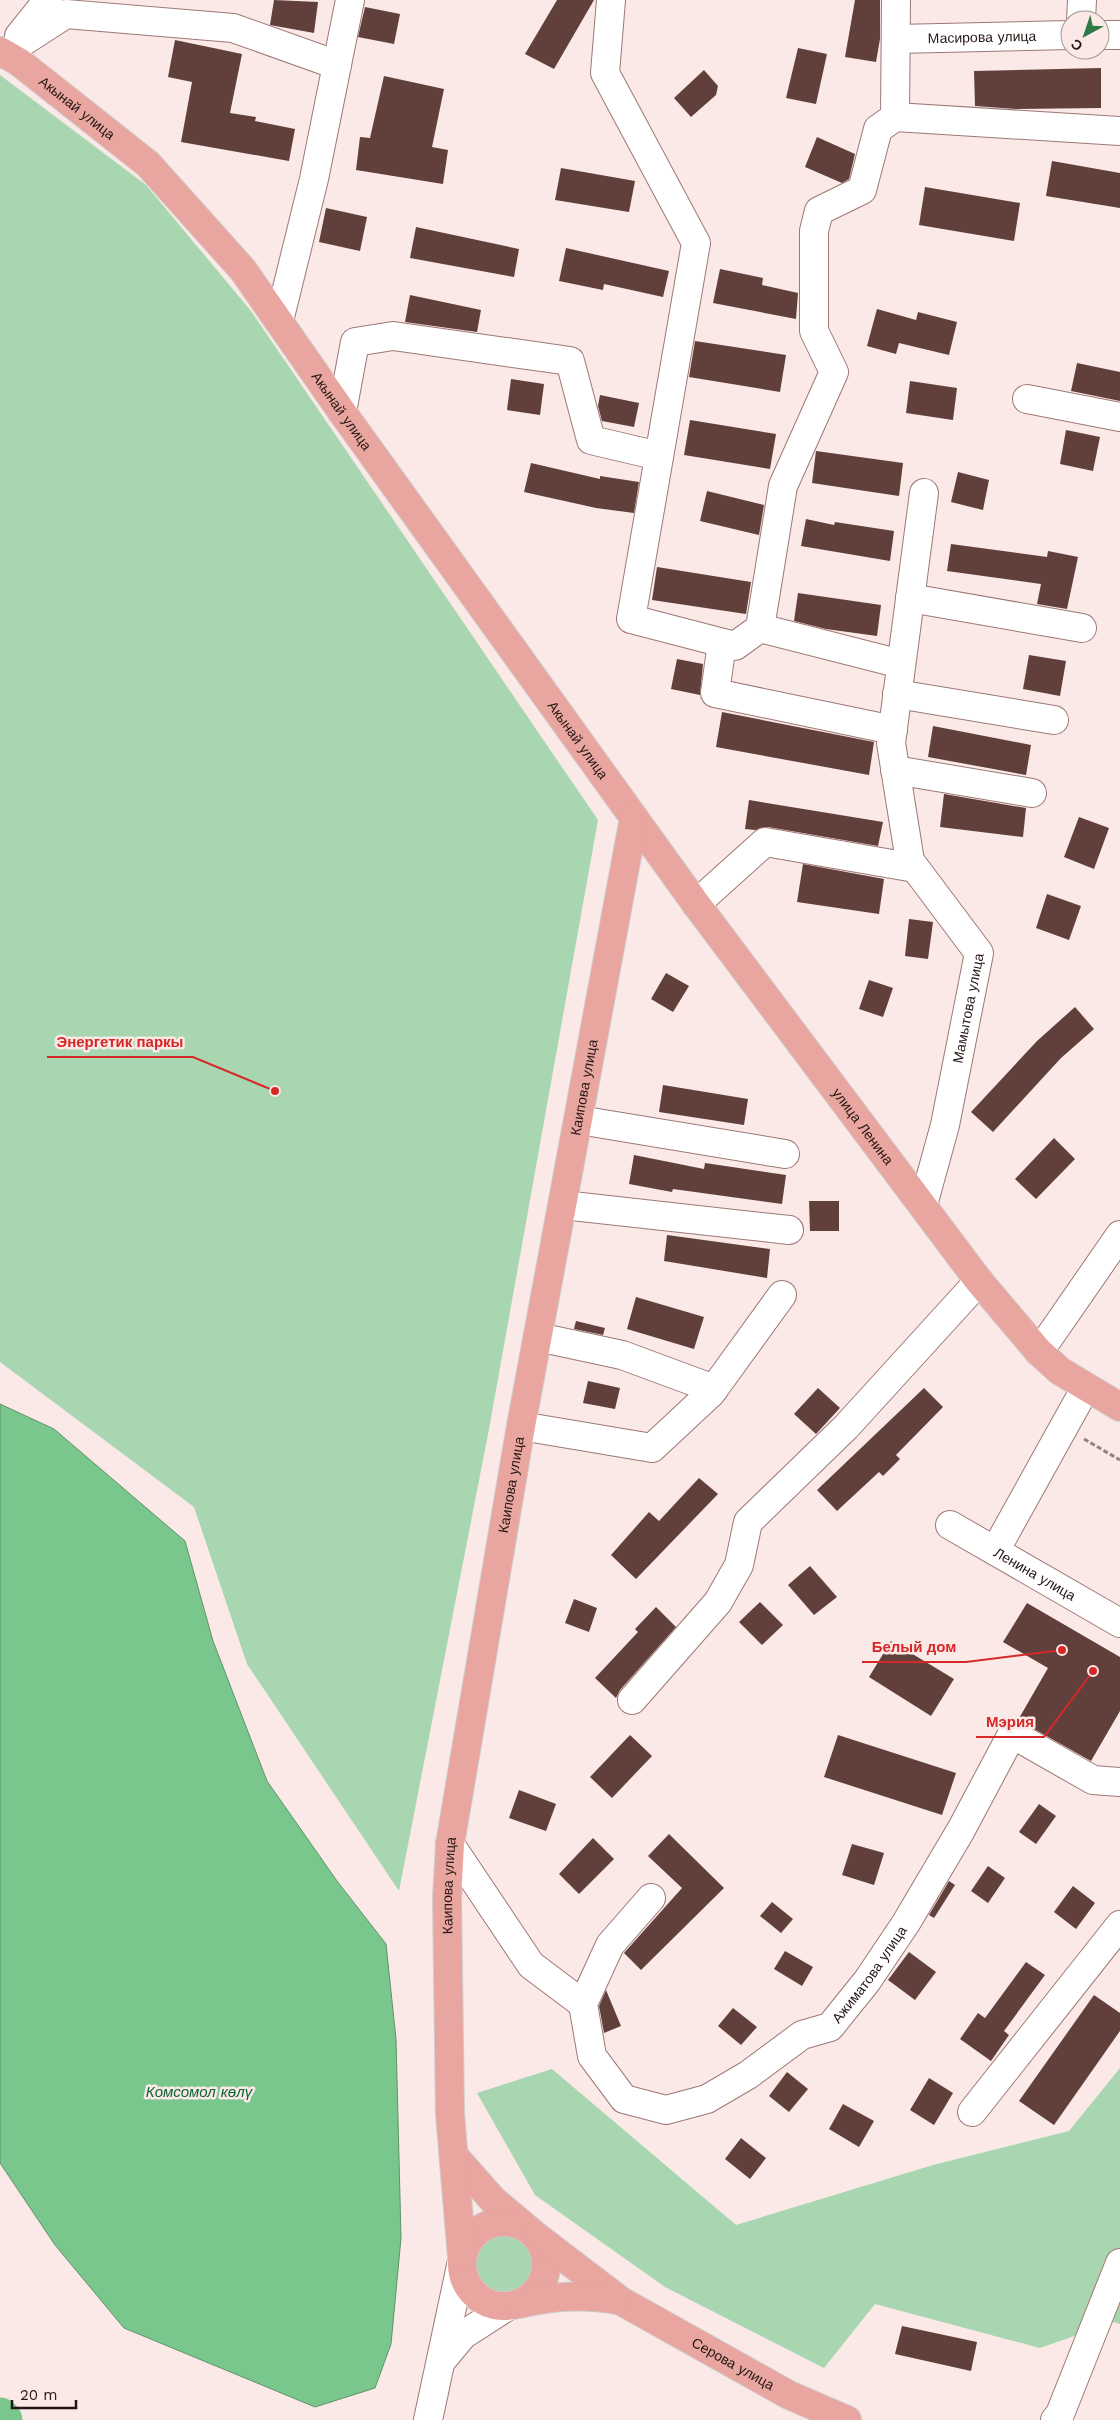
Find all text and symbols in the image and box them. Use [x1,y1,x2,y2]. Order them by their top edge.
north arrow [1060,10,1110,60]
street label: Масирова улица [928,28,1037,46]
text: С [1068,36,1086,54]
street label: Акынай улица [36,73,118,143]
street label: Акынай улица [309,369,375,454]
street label: Акынай улица [545,698,612,782]
street label: Мамытова улица [949,952,987,1065]
callout: Энергетик паркы [47,1027,193,1057]
text: Энергетик паркы [57,1033,183,1051]
street label: Каипова улица [567,1038,601,1137]
street label: улица Ленина [829,1085,897,1168]
street label: Каипова улица [495,1435,527,1534]
street label: Ленина улица [991,1544,1079,1604]
callout: Белый дом [862,1632,966,1662]
text: Белый дом [872,1638,956,1656]
callout: Мэрия [976,1707,1044,1737]
text: Мэрия [986,1713,1034,1731]
street label: Каипова улица [439,1835,459,1934]
street label: Ажиматова улица [829,1923,910,2026]
water label: Комсомол көлү [146,2083,254,2101]
street label: Серова улица [689,2334,777,2393]
scale bar [12,2378,76,2410]
text: 20 m [20,2386,58,2404]

